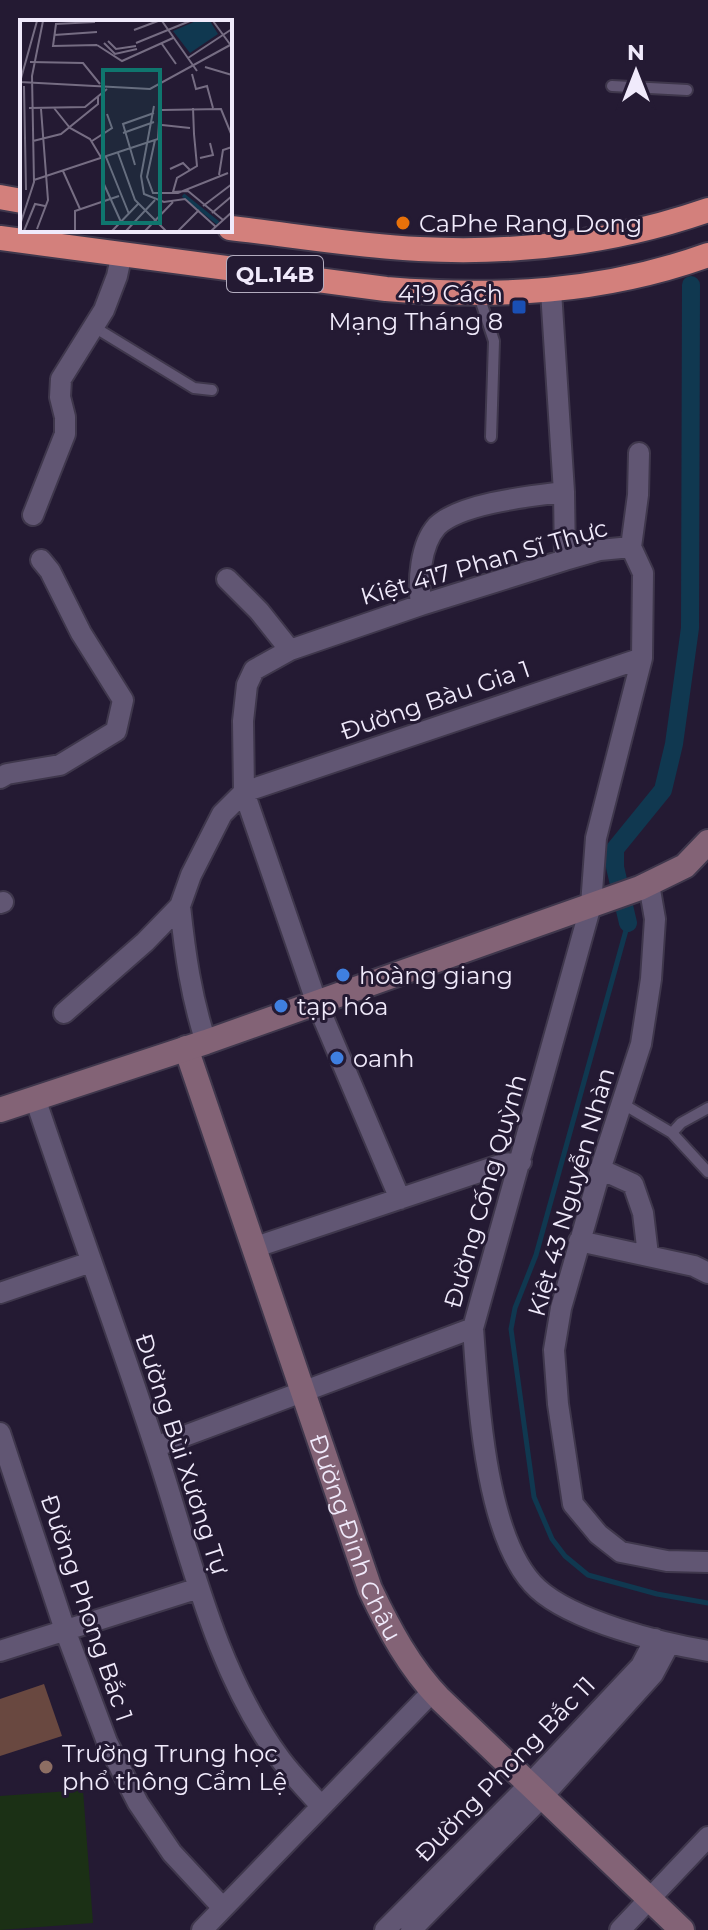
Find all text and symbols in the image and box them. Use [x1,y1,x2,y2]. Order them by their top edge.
inset map [20,20,232,232]
north arrow [596,32,676,112]
text: N [627,39,645,66]
place label: CaPhe Rang Dong [419,209,642,238]
marker: CaPhe Rang Dong [394,214,412,232]
road number: QL.14B [227,256,323,292]
place label: 419 Cách Mạng Tháng 8 [329,279,503,336]
marker: 419 Cách Mạng Tháng 8 [510,298,528,316]
street label: Kiệt 417 Phan Sĩ Thực [357,513,611,611]
street label: Đường Bàu Gia 1 [336,654,534,746]
place label: hoàng giang [359,961,513,990]
marker: hoàng giang [334,966,352,984]
place label: tạp hóa [297,992,388,1021]
marker: tạp hóa [272,997,290,1015]
place label: oanh [353,1044,415,1073]
marker: oanh [328,1049,346,1067]
street label: Kiệt 43 Nguyễn Nhàn [522,1064,620,1320]
street label: Đường Cống Quỳnh [438,1071,532,1311]
street label: Đường Bùi Xương Tự [129,1330,235,1578]
street label: Đường Đinh Châu [304,1430,408,1646]
street label: Đường Phong Bắc 1 [35,1491,139,1725]
street label: Đường Phong Bắc 11 [409,1670,601,1868]
place label: Trường Trung học phổ thông Cẩm Lệ [62,1739,287,1796]
marker: Trường Trung học phổ thông Cẩm Lệ [37,1758,55,1776]

